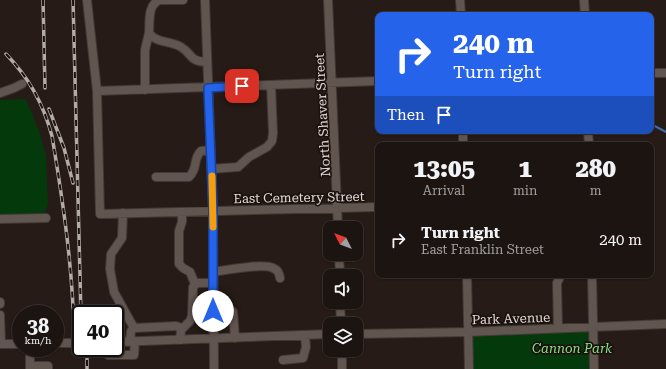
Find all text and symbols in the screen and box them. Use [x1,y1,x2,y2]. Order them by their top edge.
text: 240 m [453,27,534,60]
icon: right [387,28,439,80]
street label: North Shaver Street [312,53,333,177]
text: Turn right [453,61,541,82]
pin [225,69,259,103]
icon: arrive [231,75,253,97]
icon: arrive [433,104,455,126]
text: Then [387,106,425,124]
text: 13:05 [413,155,475,183]
text: 1 [518,155,532,183]
text: 280 [576,155,616,183]
text: Arrival [423,183,465,198]
text: min [513,183,537,198]
text: m [590,183,602,198]
street label: East Cemetery Street [233,189,365,206]
north arrow [323,221,363,261]
map controls [323,221,363,357]
text: Turn right [421,224,500,242]
icon: right [387,229,409,251]
text: 240 m [599,231,642,249]
text: East Franklin Street [421,242,544,257]
button: sound [323,269,363,309]
position arrow [192,290,234,332]
speed limit sign: 40 [72,305,124,357]
street label: Park Avenue [472,310,551,327]
text: 38 [27,314,49,338]
button: layers [323,317,363,357]
text: km/h [25,335,51,346]
park label: Cannon Park [532,341,613,356]

